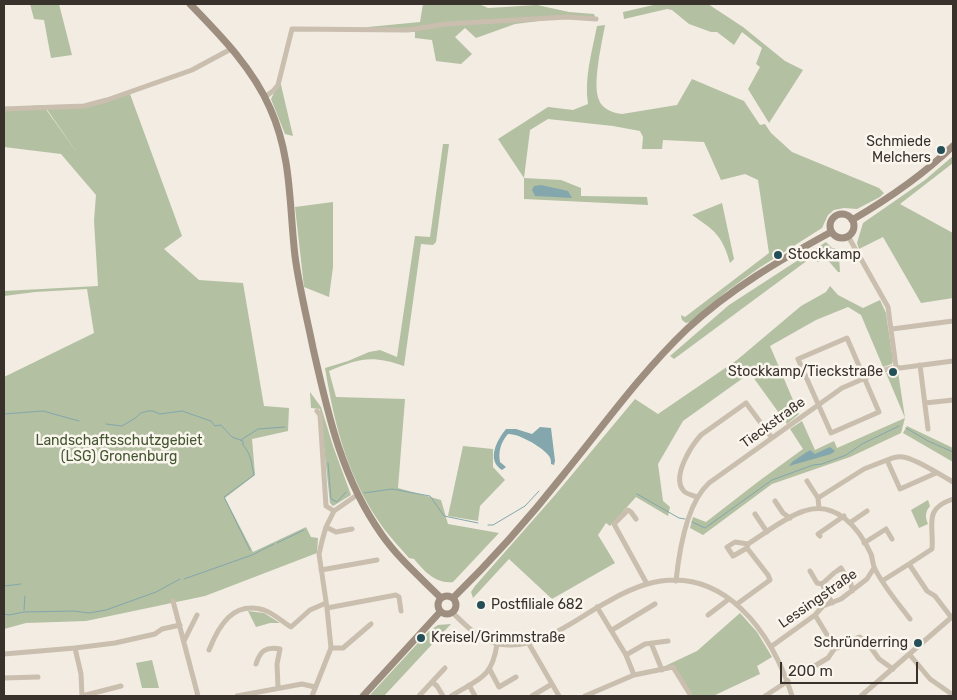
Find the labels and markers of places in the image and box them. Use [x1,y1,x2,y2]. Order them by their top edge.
place label: Schmiede Melchers [866,134,931,166]
marker: Schmiede Melchers [935,144,947,156]
place label: Stockkamp [788,247,861,263]
marker: Stockkamp [772,249,784,261]
place label: Stockkamp/Tieckstraße [728,364,883,380]
marker: Stockkamp/Tieckstraße [887,366,899,378]
place label: Postfiliale 682 [491,597,583,613]
marker: Postfiliale 682 [475,599,487,611]
place label: Kreisel/Grimmstraße [431,630,565,646]
marker: Kreisel/Grimmstraße [415,632,427,644]
place label: Schründerring [814,635,908,651]
marker: Schründerring [912,637,924,649]

